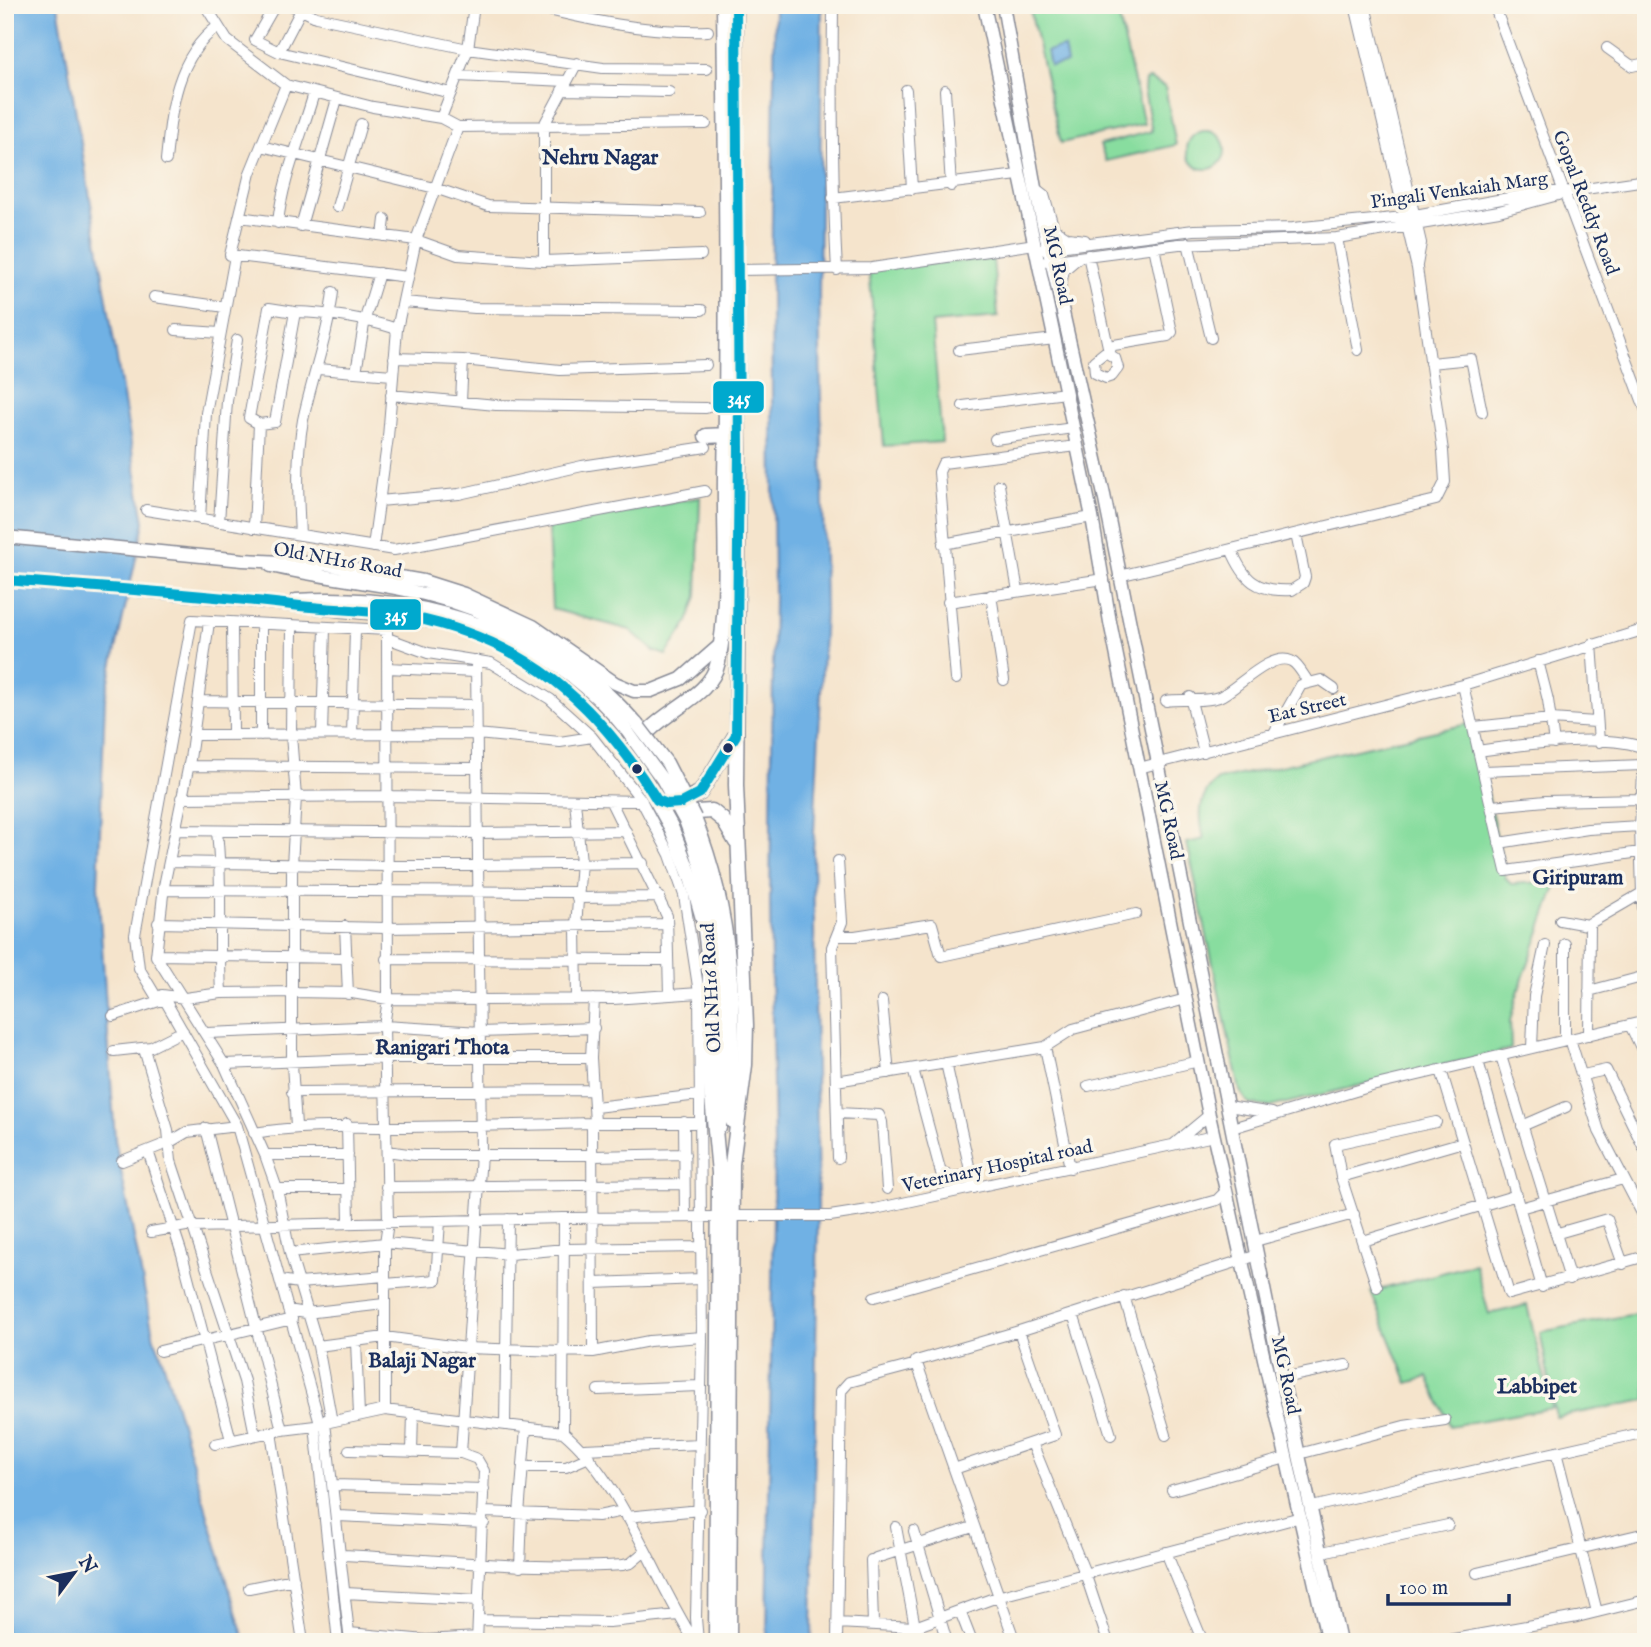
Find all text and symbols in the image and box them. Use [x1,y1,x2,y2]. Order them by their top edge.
street label: Gopal Reddy Road [1547,127,1624,279]
district label: Nehru Nagar [541,145,659,172]
street label: Pingali Venkaiah Marg [1369,167,1550,215]
street label: MG Road [1037,224,1077,308]
line badge: 345 [712,380,765,414]
text: 345 [727,387,751,411]
street label: Old NH16 Road [272,538,405,584]
line badge: 345 [369,598,422,631]
text: 345 [384,604,408,628]
street label: Eat Street [1266,688,1349,730]
unlabelled marker [721,741,735,755]
unlabelled marker [630,762,644,776]
street label: MG Road [1148,779,1188,863]
district label: Giripuram [1533,865,1624,892]
street label: Old NH16 Road [697,921,727,1053]
district label: Ranigari Thota [375,1035,510,1062]
street label: Veterinary Hospital road [899,1135,1096,1199]
street label: MG Road [1265,1334,1305,1418]
district label: Balaji Nagar [368,1348,476,1375]
district label: Labbipet [1497,1374,1578,1401]
north arrow [38,1538,108,1608]
text: N [72,1551,102,1579]
scale bar [1388,1563,1509,1607]
text: 100 m [1399,1575,1448,1602]

